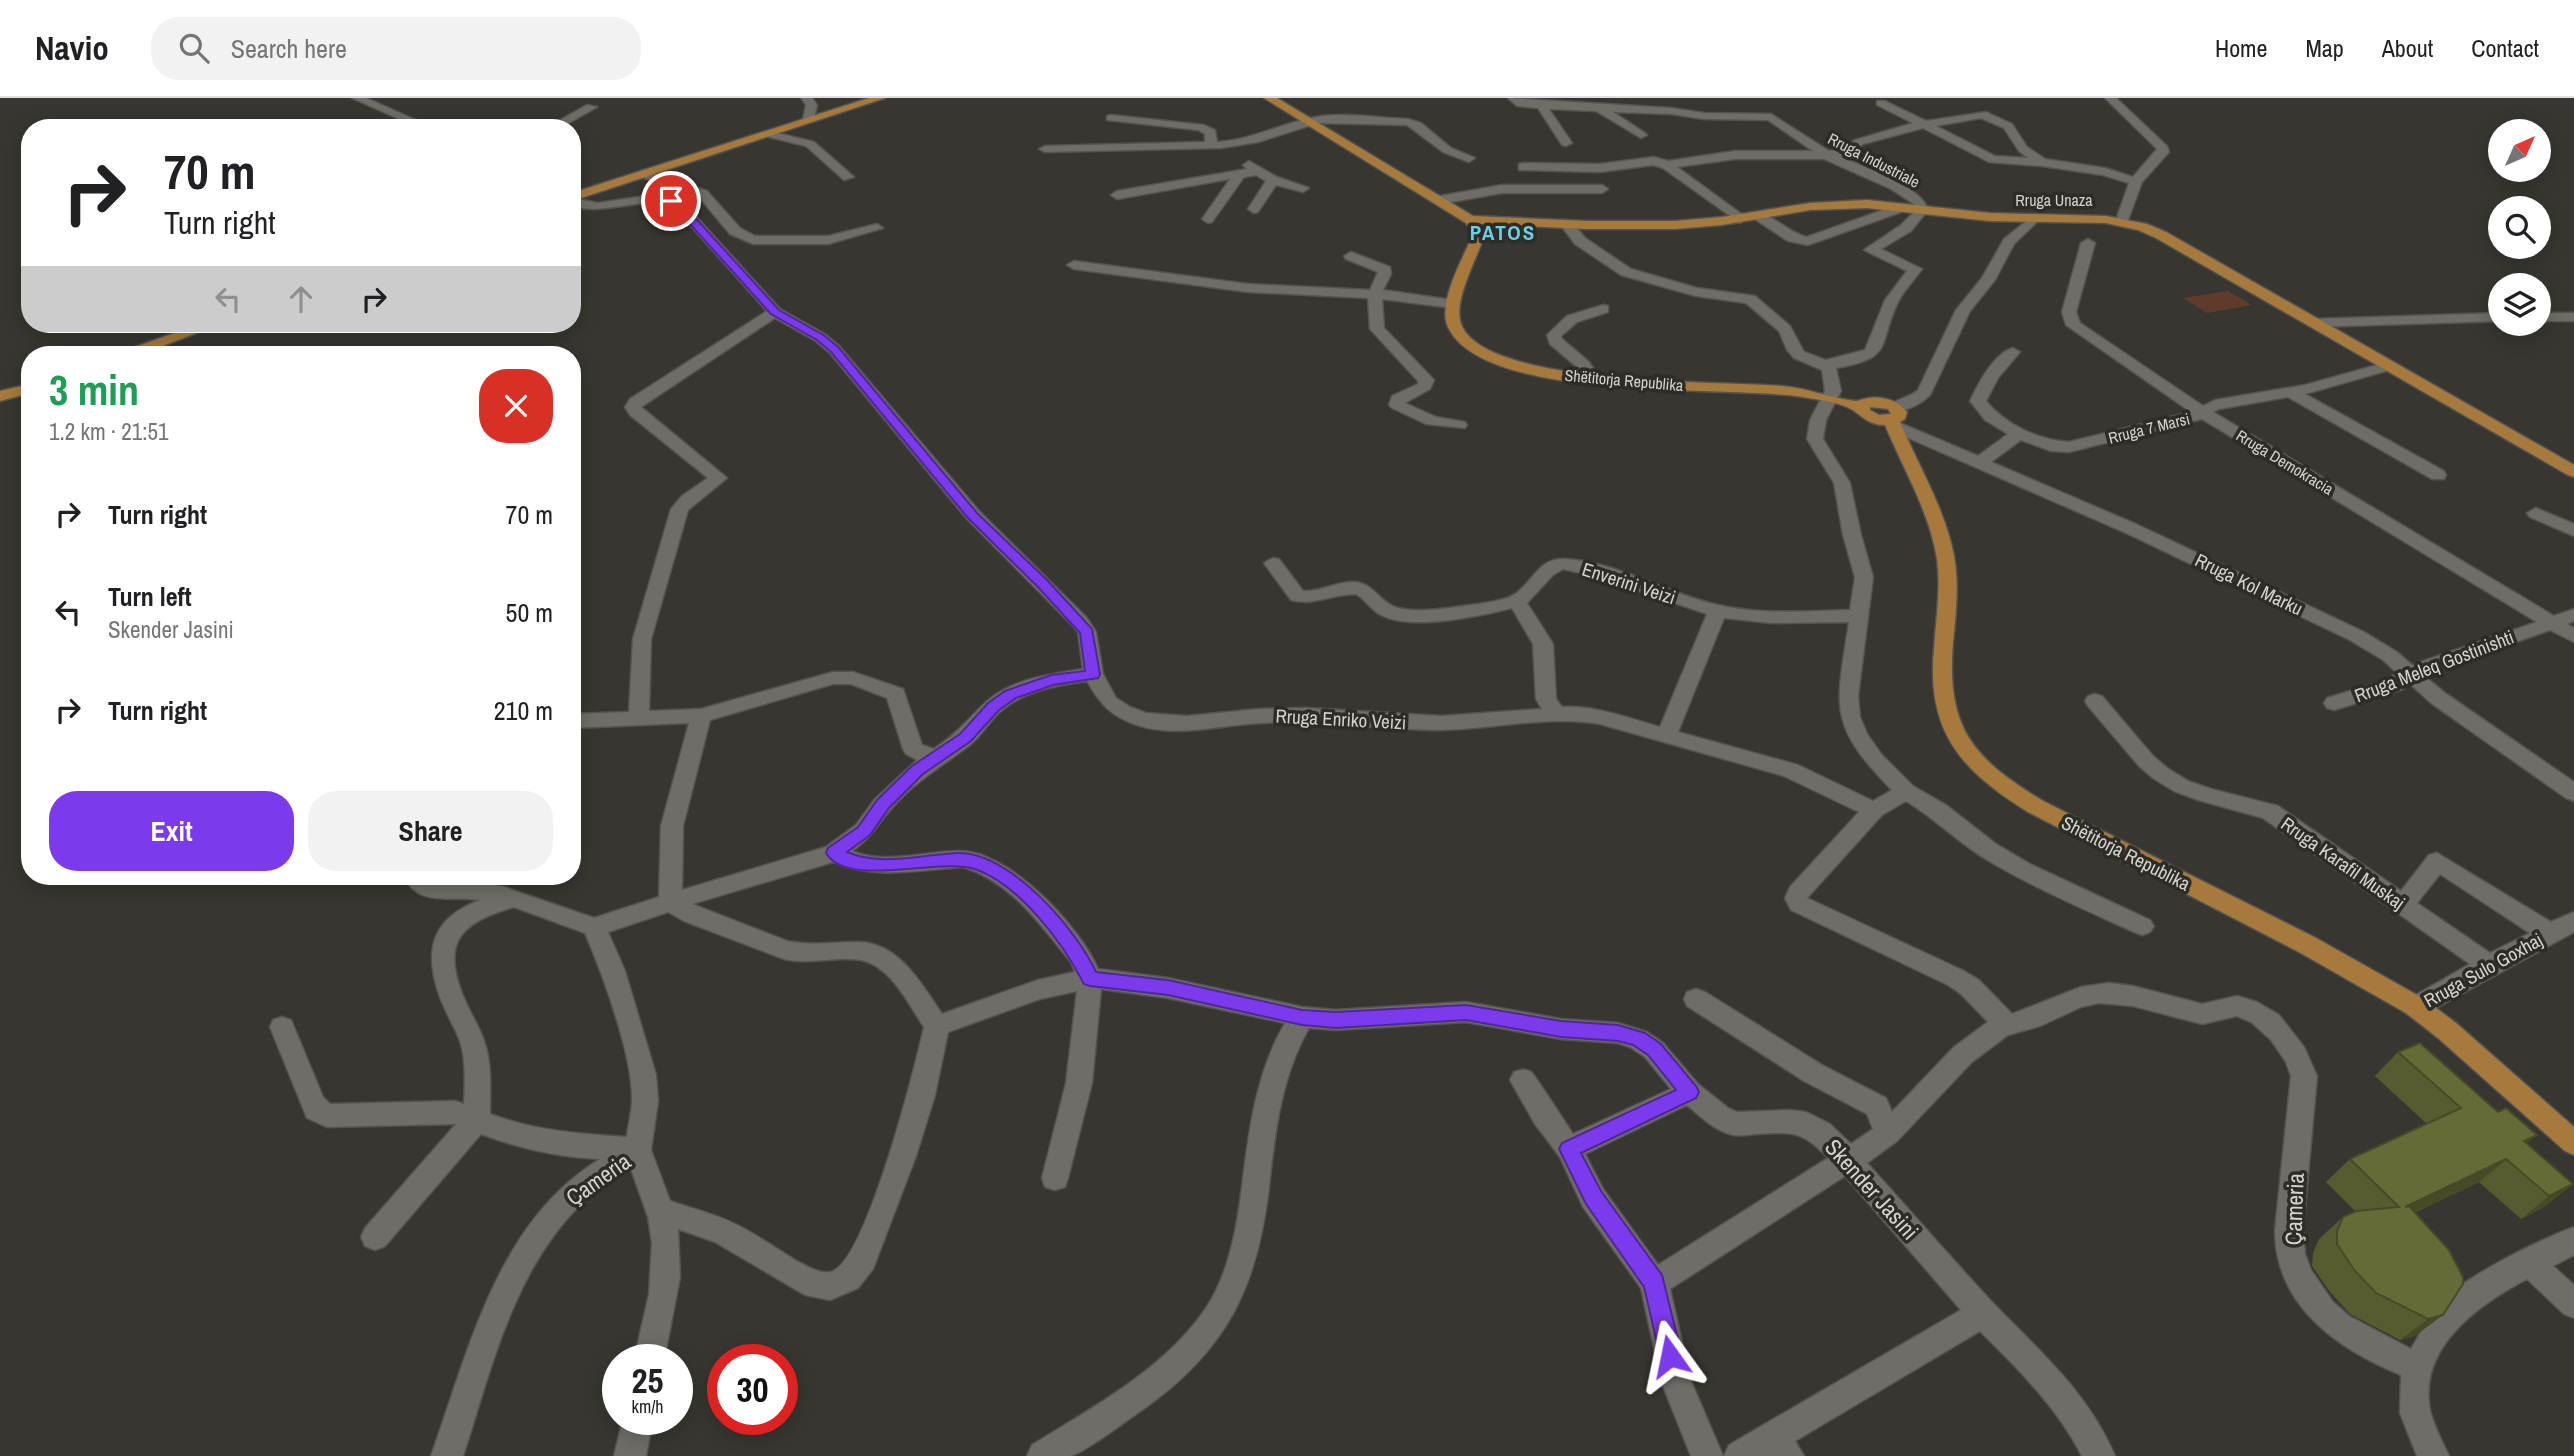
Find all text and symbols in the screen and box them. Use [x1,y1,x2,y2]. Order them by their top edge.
search box [151,17,641,80]
text: Navio [35,26,109,70]
icon: search [175,29,213,67]
text: Search here [231,31,347,66]
text: Home [2215,32,2267,64]
text: Map [2305,32,2344,64]
text: About [2382,32,2433,64]
text: Contact [2471,32,2539,64]
north arrow [2488,119,2552,182]
map controls [2488,119,2551,336]
street label: Rruga Industriale [1824,127,1924,193]
text: 70 m [164,138,256,204]
icon: right [49,147,140,238]
pin [641,171,701,231]
icon: arrive [652,182,690,220]
street label: Rruga Unaza [2015,189,2093,211]
button: search [2488,196,2551,259]
text: Turn right [164,201,276,244]
district label: PATOS [1470,218,1536,247]
button: layers [2488,273,2551,336]
icon: left [209,280,247,318]
icon: ahead [282,280,320,318]
icon: right [355,280,393,318]
text: 3 min [49,362,139,418]
street label: Shëtitorja Republika [1564,364,1685,396]
button: close [479,369,553,443]
street label: Rruga 7 Marsi [2106,407,2192,449]
text: 1.2 km · 21:51 [49,416,169,447]
street label: Rruga Demokracia [2232,424,2338,500]
icon: right [49,495,87,533]
text: Turn right [108,497,207,532]
text: 70 m [506,497,553,532]
street label: Rruga Kol Marku [2191,547,2307,621]
street label: Enverini Veizi [1579,556,1679,610]
text: Turn left [108,579,192,614]
icon: left [49,593,87,631]
text: 50 m [506,595,553,630]
text: Skender Jasini [108,614,234,645]
street label: Rruga Meleq Gostinishti [2351,624,2517,708]
icon: right [49,691,87,729]
text: Turn right [108,693,207,728]
text: 210 m [494,693,553,728]
street label: Rruga Enriko Veizi [1275,703,1407,735]
button: Exit [49,791,294,871]
button: Share [308,791,553,871]
street label: Shëtitorja Republika [2057,809,2195,897]
street label: Rruga Karafil Muskaj [2276,811,2410,915]
street label: Rruga Sulo Goxhaj [2419,927,2547,1013]
street label: Skender Jasini [1818,1132,1926,1246]
street label: Çameria [559,1145,637,1212]
street label: Çameria [2277,1172,2311,1246]
position arrow [1633,1319,1707,1393]
speed limit sign: 30 [707,1344,798,1435]
text: 25 [632,1357,663,1404]
text: km/h [632,1394,664,1419]

